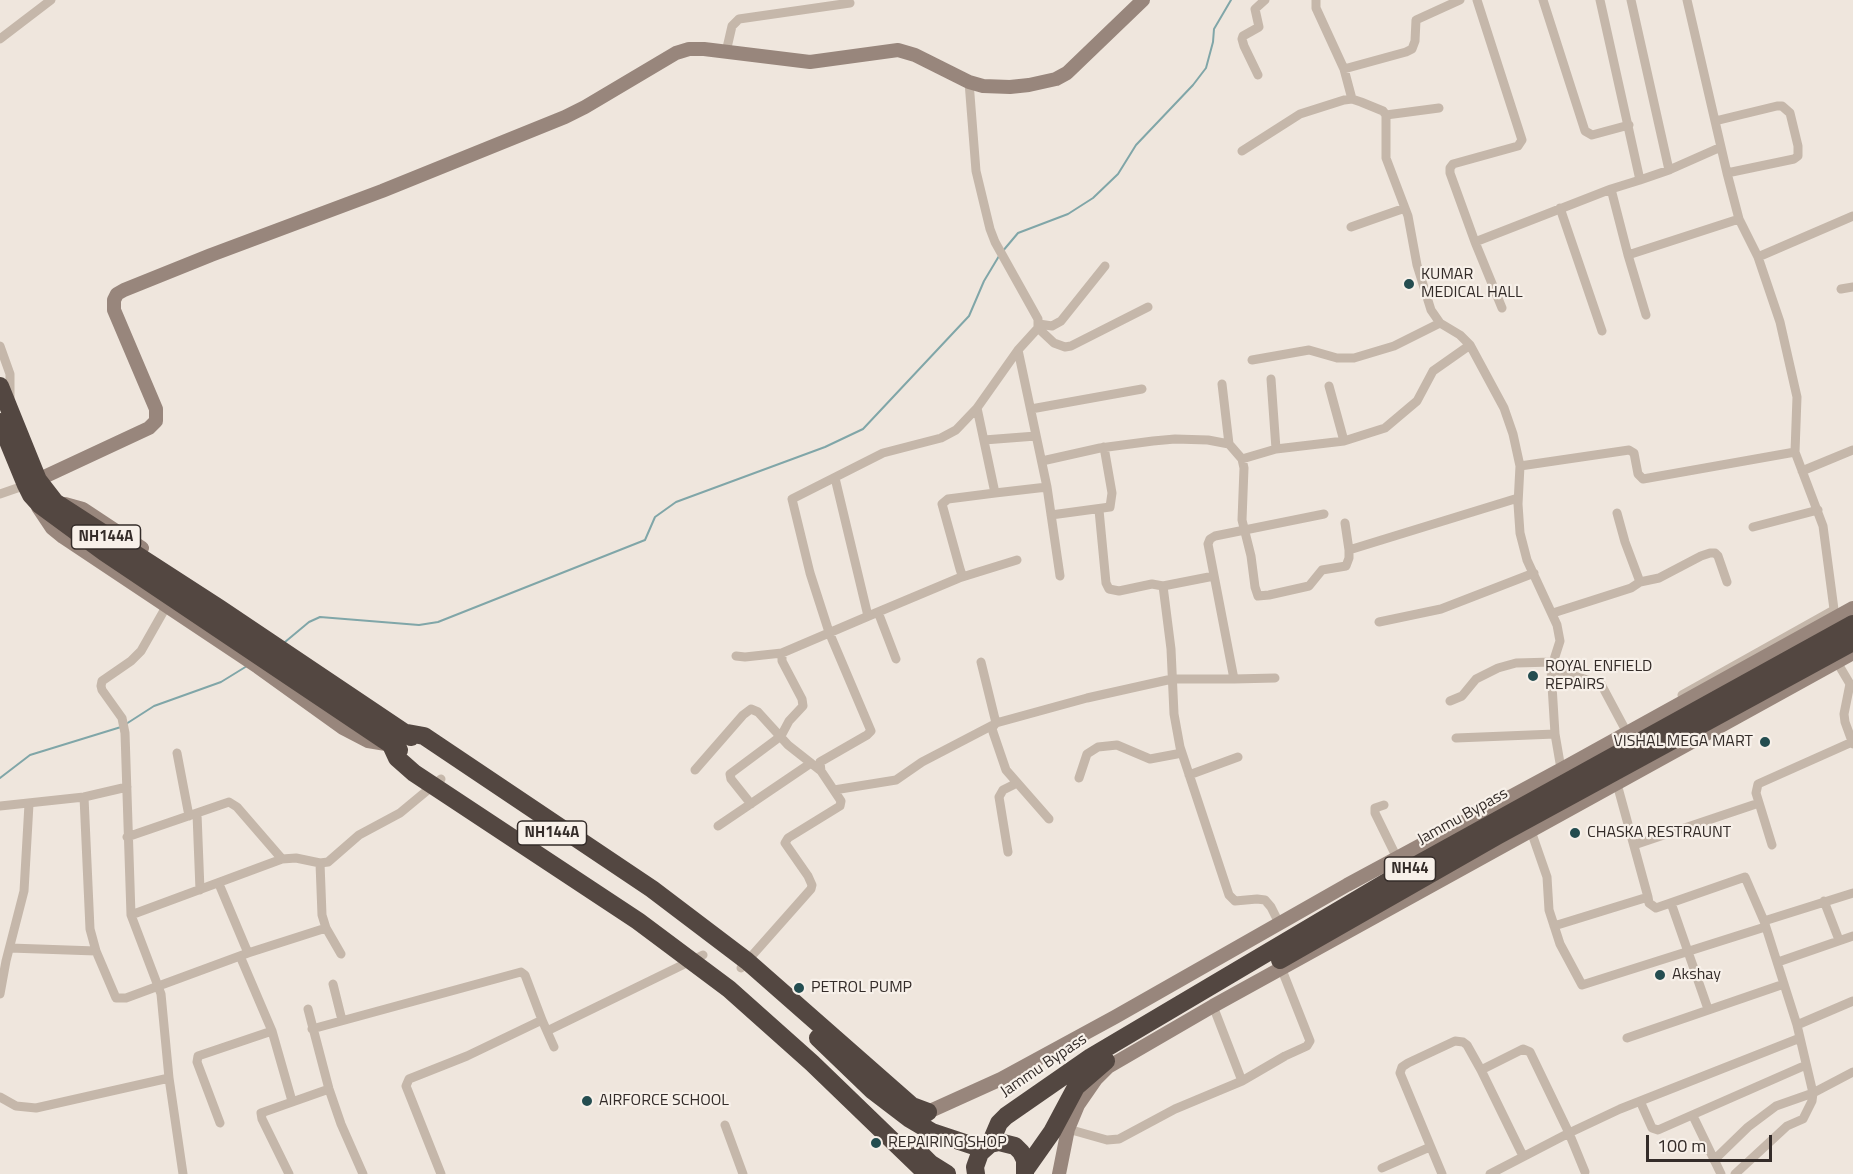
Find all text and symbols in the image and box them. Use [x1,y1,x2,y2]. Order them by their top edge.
place label: KUMAR MEDICAL HALL [1421,265,1523,303]
marker: KUMAR MEDICAL HALL [1402,277,1416,291]
road number: NH144A [72,525,140,549]
place label: ROYAL ENFIELD REPAIRS [1545,657,1652,695]
marker: ROYAL ENFIELD REPAIRS [1526,669,1540,683]
place label: VISHAL MEGA MART [1613,732,1753,752]
marker: VISHAL MEGA MART [1758,735,1772,749]
street label: Jammu Bypass [1415,784,1511,850]
road number: NH144A [518,821,586,845]
place label: CHASKA RESTRAUNT [1587,823,1731,843]
marker: CHASKA RESTRAUNT [1568,826,1582,840]
road number: NH44 [1384,857,1436,881]
place label: Akshay [1672,965,1721,985]
marker: Akshay [1653,968,1667,982]
place label: PETROL PUMP [811,978,912,998]
marker: PETROL PUMP [792,981,806,995]
street label: Jammu Bypass [997,1030,1091,1102]
place label: AIRFORCE SCHOOL [599,1091,729,1111]
marker: AIRFORCE SCHOOL [580,1094,594,1108]
scale bar [1649,1123,1775,1161]
text: 100 m [1657,1132,1706,1159]
place label: REPAIRING SHOP [888,1133,1007,1153]
marker: REPAIRING SHOP [869,1136,883,1150]

